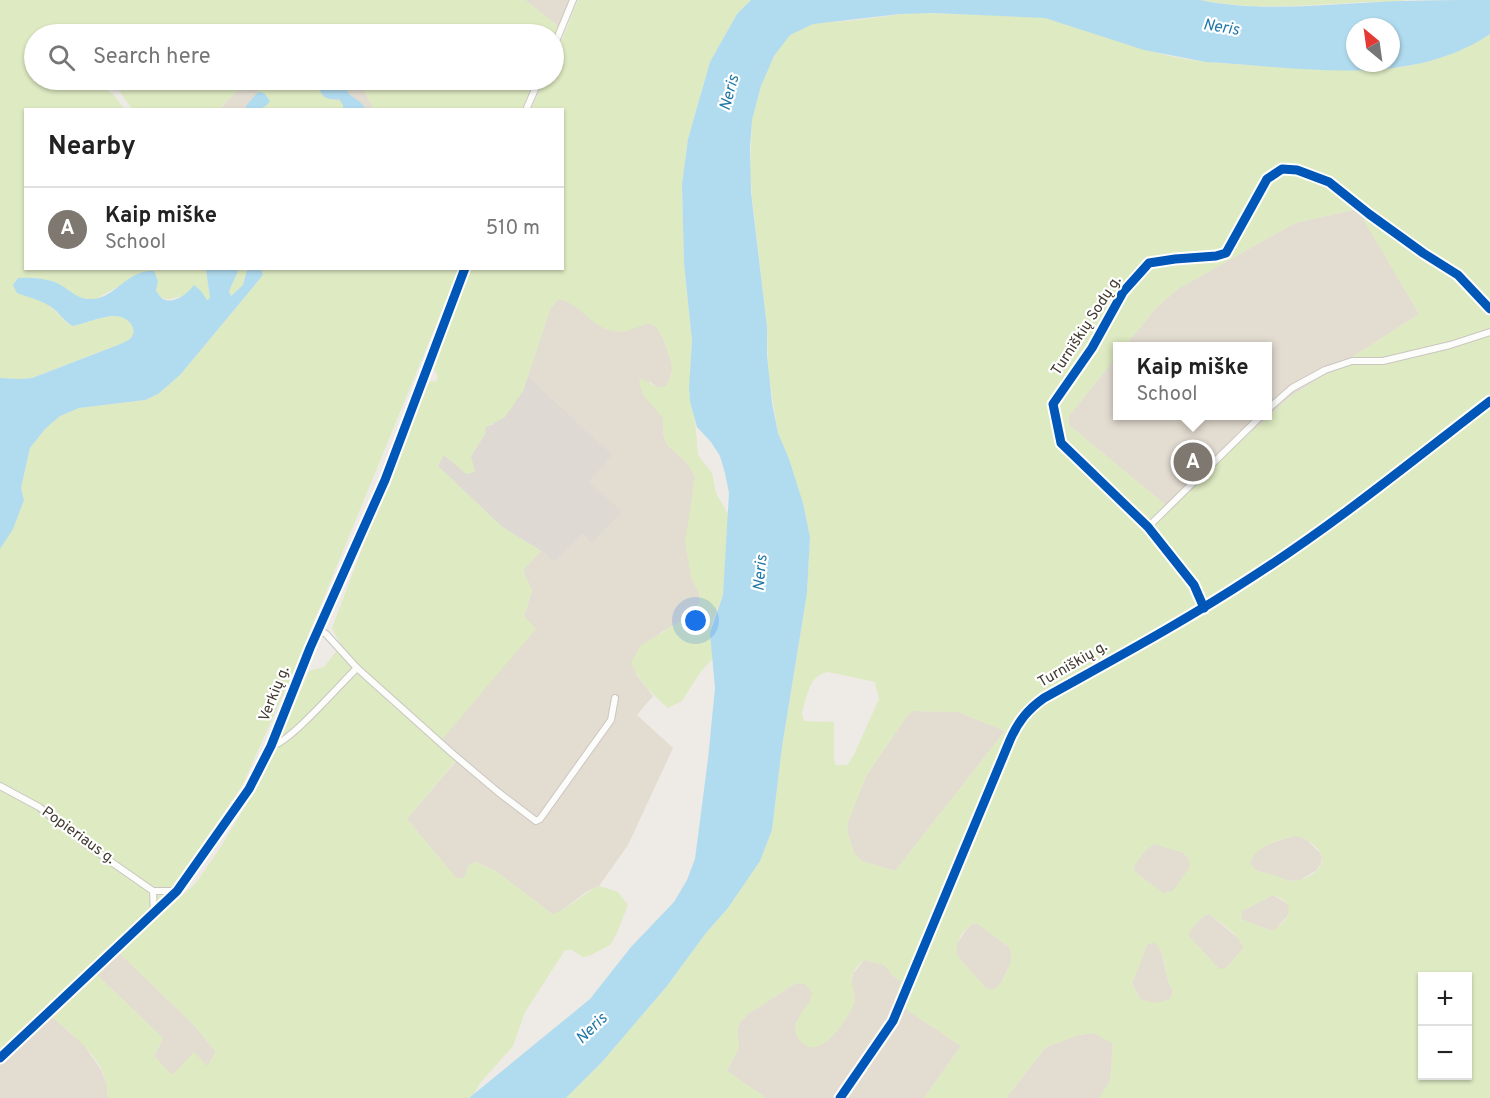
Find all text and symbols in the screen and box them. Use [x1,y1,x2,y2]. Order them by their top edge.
water label: Neris [1202,15,1241,41]
north arrow [1346,18,1400,72]
search box [24,24,564,90]
icon: search [45,41,78,74]
text: Search here [93,44,211,71]
water label: Neris [716,72,745,113]
text: Nearby [48,131,136,164]
text: Kaip miške [105,203,217,230]
text: A [60,216,75,242]
text: 510 m [486,216,540,242]
text: School [105,230,166,256]
street label: Turniškių Sodų g. [1048,273,1126,379]
popup [1113,342,1272,420]
text: Kaip miške [1136,355,1249,382]
text: School [1136,382,1198,408]
pin: A [1174,440,1212,484]
water label: Neris [749,553,773,592]
your location [681,606,710,635]
street label: Turniškių g. [1035,637,1111,693]
street label: Verkių g. [255,664,295,724]
street label: Popieriaus g. [37,803,119,869]
map controls [1418,972,1472,1080]
button: + [1418,972,1472,1026]
water label: Neris [572,1009,613,1049]
button: − [1418,1026,1472,1080]

